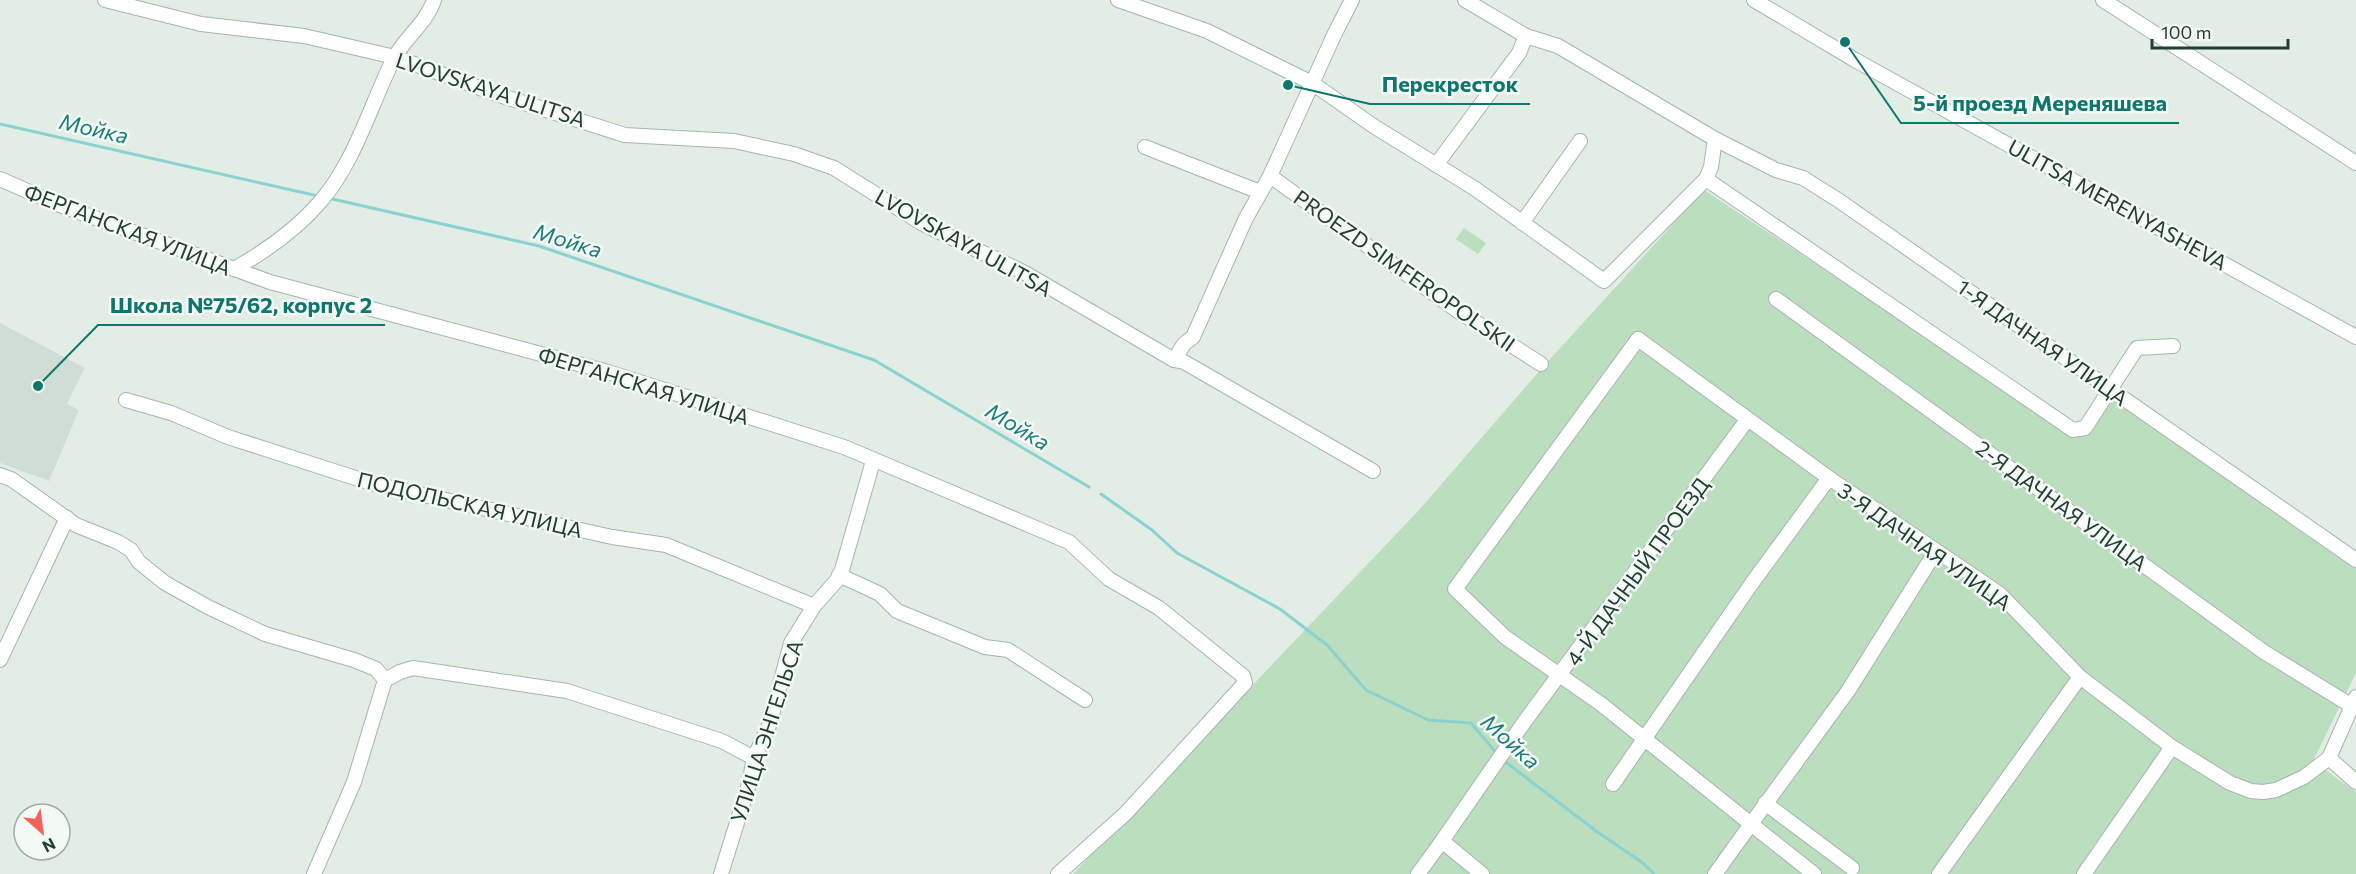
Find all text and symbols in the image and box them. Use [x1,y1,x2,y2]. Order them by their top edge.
scale bar [2152,12,2288,50]
text: 100 m [2161,21,2211,43]
street label: LVOVSKAYA ULITSA [393,47,589,131]
callout: Перекресток [1370,64,1530,104]
text: Перекресток [1382,70,1519,97]
callout: 5-й проезд Мереняшева [1901,83,2179,123]
text: 5-й проезд Мереняшева [1913,89,2167,116]
water label: Мойка [57,107,131,149]
street label: ULITSA MERENYASHEVA [2004,133,2232,275]
street label: ФЕРГАНСКАЯ УЛИЦА [21,178,235,280]
street label: LVOVSKAYA ULITSA [871,183,1057,301]
street label: PROEZD SIMFEROPOLSKII [1290,184,1520,356]
water label: Мойка [531,217,605,263]
street label: 1-Я ДАЧНАЯ УЛИЦА [1953,274,2133,410]
callout: Школа №75/62, корпус 2 [98,285,385,325]
text: Школа №75/62, корпус 2 [110,291,372,318]
street label: ФЕРГАНСКАЯ УЛИЦА [536,341,752,429]
water label: Мойка [981,396,1055,456]
street label: 2-Я ДАЧНАЯ УЛИЦА [1972,435,2152,575]
street label: ПОДОЛЬСКАЯ УЛИЦА [355,466,585,542]
street label: 4-Й ДАЧНЫЙ ПРОЕЗД [1560,472,1714,670]
street label: 3-Я ДАЧНАЯ УЛИЦА [1834,477,2016,615]
street label: УЛИЦА ЭНГЕЛЬСА [725,636,807,826]
water label: Мойка [1476,708,1546,774]
north arrow [12,802,72,862]
text: N [40,834,59,857]

